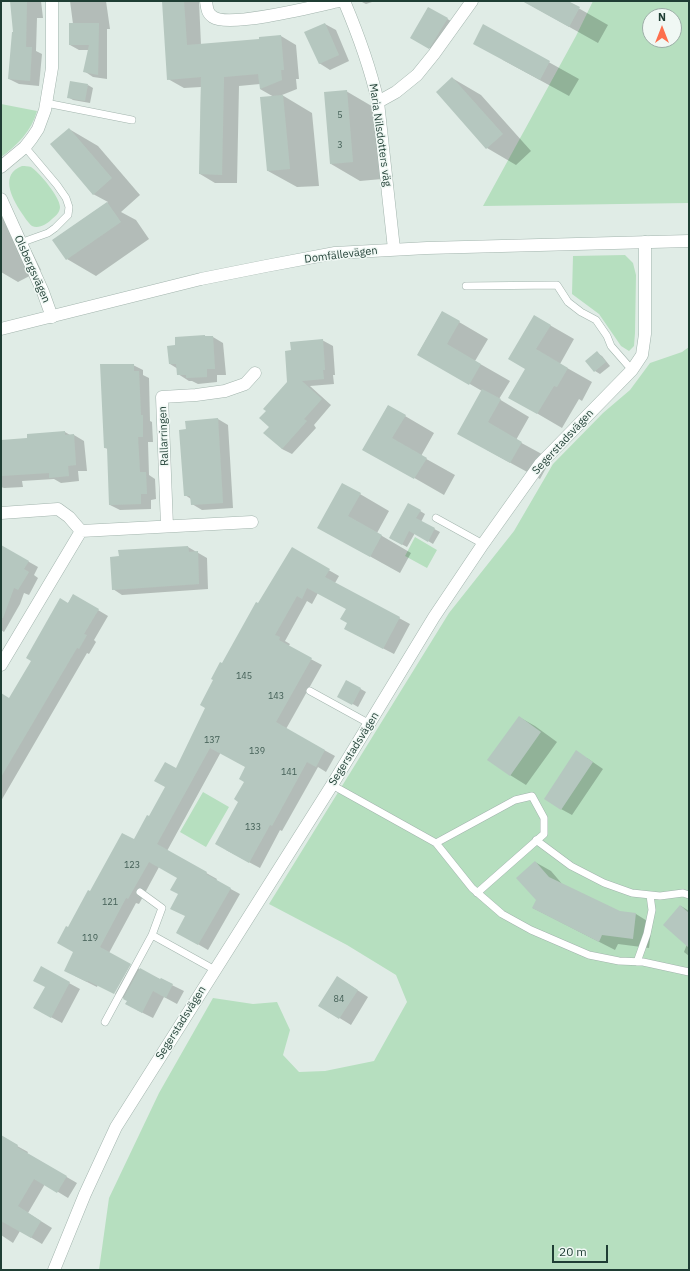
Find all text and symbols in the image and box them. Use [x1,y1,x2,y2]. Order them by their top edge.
north arrow [642,8,682,48]
text: N [658,10,666,24]
street label: Maria Nilsdotters väg [366,83,394,187]
house number: 5 [337,110,343,120]
house number: 3 [337,140,343,150]
street label: Olsbergsvägen [11,233,53,305]
street label: Domfällevägen [304,244,378,266]
street label: Rallarringen [156,406,172,466]
street label: Segerstadsvägen [530,407,596,477]
house number: 145 [236,671,252,681]
house number: 143 [268,691,284,701]
street label: Segerstadsvägen [326,710,382,788]
house number: 137 [204,735,220,745]
house number: 139 [249,746,265,756]
house number: 141 [281,767,297,777]
house number: 133 [245,822,261,832]
house number: 123 [124,860,140,870]
house number: 121 [102,897,118,907]
house number: 119 [82,933,98,943]
street label: Segerstadsvägen [153,984,209,1062]
house number: 84 [334,994,344,1004]
scale bar [554,1237,610,1263]
text: 20 m [559,1244,587,1259]

